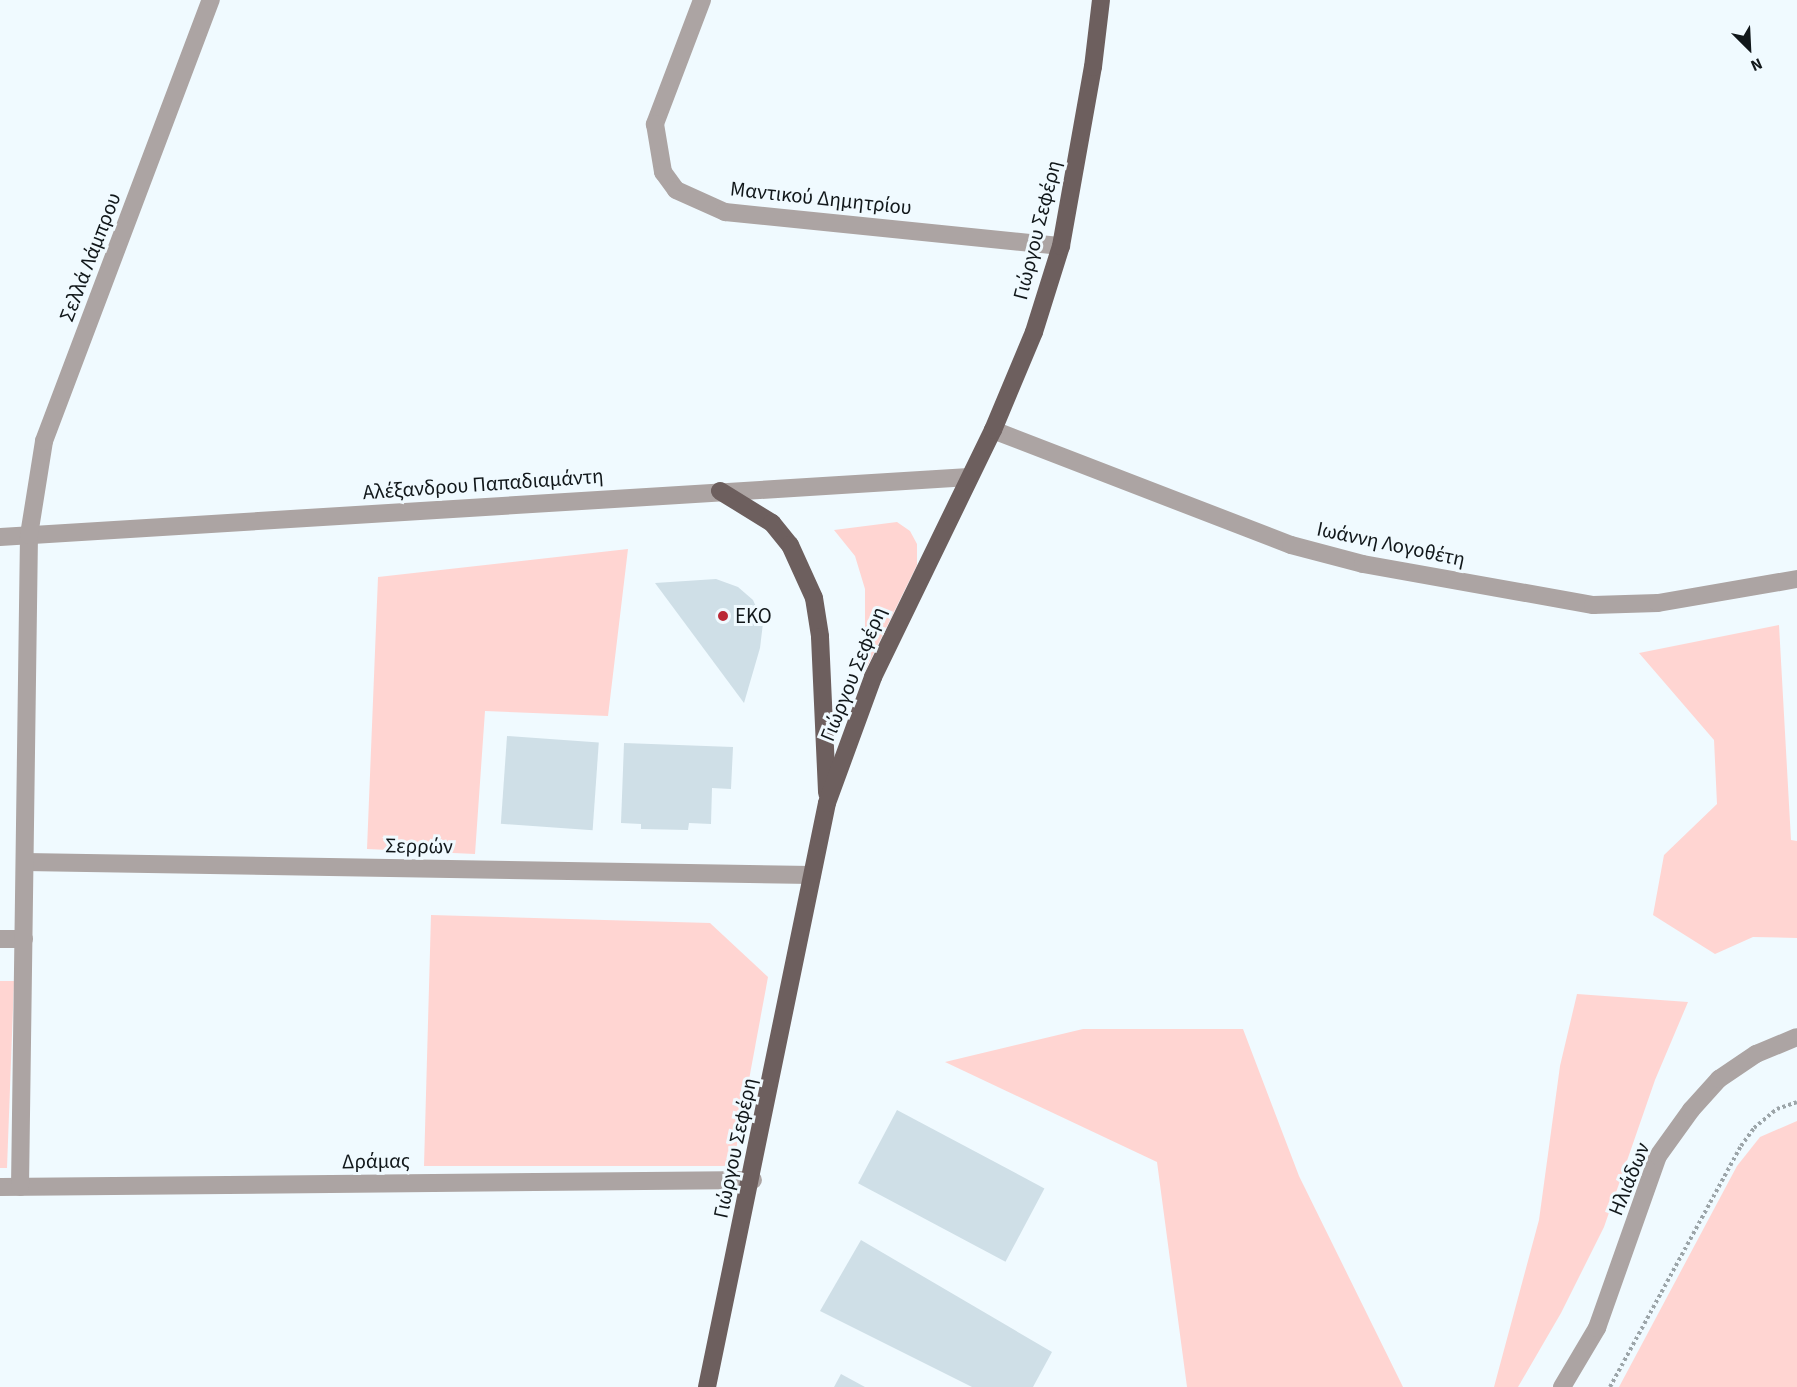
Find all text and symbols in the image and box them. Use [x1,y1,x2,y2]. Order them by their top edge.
north arrow [1719,18,1779,78]
text: N [1747,52,1766,77]
street label: Γιώργου Σεφέρη [1007,158,1067,302]
street label: Μαντικού Δημητρίου [729,176,913,220]
street label: Σελλά Λάμπρου [54,189,126,325]
street label: Αλέξανδρου Παπαδιαμάντη [362,463,604,505]
street label: Ιωάννη Λογοθέτη [1315,516,1467,572]
place label: EKO [735,603,772,629]
street label: Γιώργου Σεφέρη [815,603,891,745]
marker: EKO [716,609,730,623]
street label: Σερρών [385,833,453,859]
street label: Γιώργου Σεφέρη [708,1076,762,1220]
street label: Ηλιάδων [1603,1139,1655,1219]
street label: Δράμας [342,1148,410,1174]

